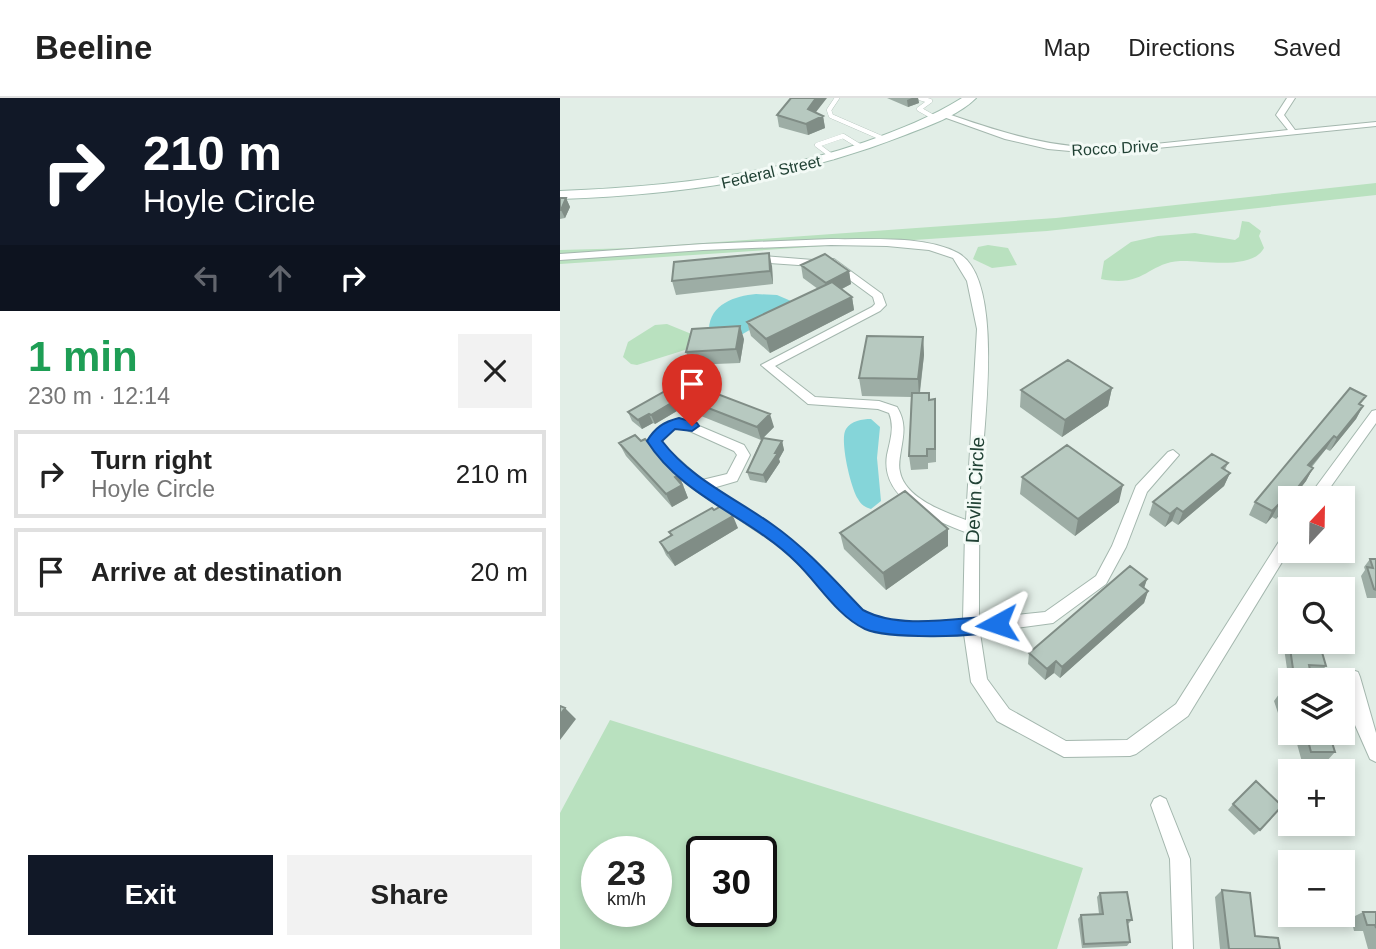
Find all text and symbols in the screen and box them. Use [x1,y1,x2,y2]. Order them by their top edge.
text: Beeline [35,29,152,66]
text: Map [1044,34,1090,61]
text: Directions [1128,34,1235,61]
text: Saved [1273,34,1341,61]
icon: right [28,126,119,217]
text: 210 m [143,126,282,180]
street label: Rocco Drive [1071,137,1159,159]
street label: Federal Street [720,152,823,192]
text: Hoyle Circle [143,183,315,219]
icon: left [188,259,226,297]
icon: ahead [261,259,299,297]
icon: right [334,259,372,297]
text: 1 min [28,333,138,380]
button: close [458,334,532,408]
pin [662,354,722,426]
icon: arrive [673,365,711,403]
text: 230 m · 12:14 [28,383,170,409]
street label: Devlin Circle [962,436,988,544]
text: Turn right [91,445,212,475]
icon: right [32,455,70,493]
text: 210 m [456,459,528,489]
text: Hoyle Circle [91,476,215,502]
north arrow [1278,486,1354,564]
map controls [1278,486,1355,927]
icon: arrive [32,553,70,591]
text: Arrive at destination [91,557,342,587]
text: 20 m [470,557,528,587]
button: search [1278,577,1355,654]
position arrow [960,587,1034,661]
button: layers [1278,668,1355,745]
button: + [1278,759,1355,836]
speed limit sign: 30 [686,836,777,927]
button: − [1278,850,1355,927]
text: 23 [607,853,646,892]
button: Exit [28,855,273,935]
button: Share [287,855,532,935]
text: km/h [607,889,646,909]

